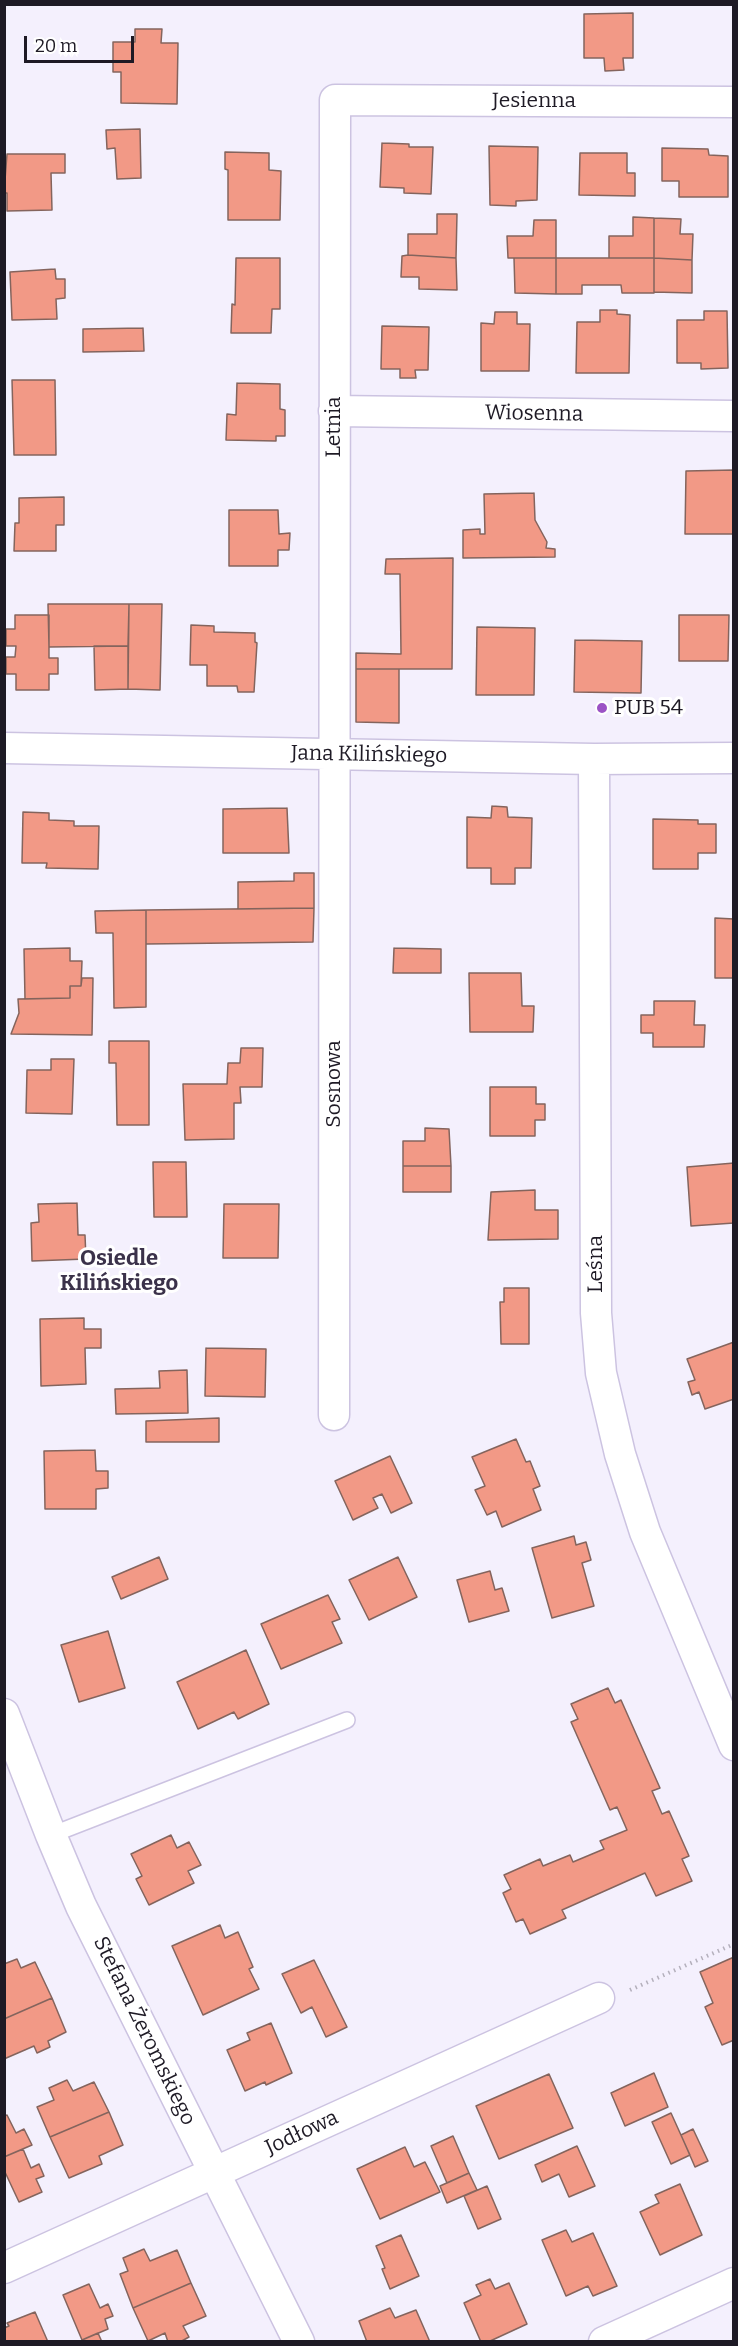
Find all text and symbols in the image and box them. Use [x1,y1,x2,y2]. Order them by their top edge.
scale bar [27,24,136,62]
text: 20 m [35,35,77,57]
street label: Jesienna [492,88,576,114]
street label: Letnia [321,396,347,458]
street label: Wiosenna [485,401,583,427]
place label: PUB 54 [614,695,683,721]
marker: PUB 54 [595,701,609,715]
street label: Jana Kilińskiego [291,741,447,769]
street label: Sosnowa [321,1040,347,1128]
street label: Leśna [583,1235,609,1293]
district label: Osiedle Kilińskiego [60,1246,178,1298]
street label: Stefana Żeromskiego [87,1933,201,2129]
street label: Jodłowa [261,2105,343,2161]

